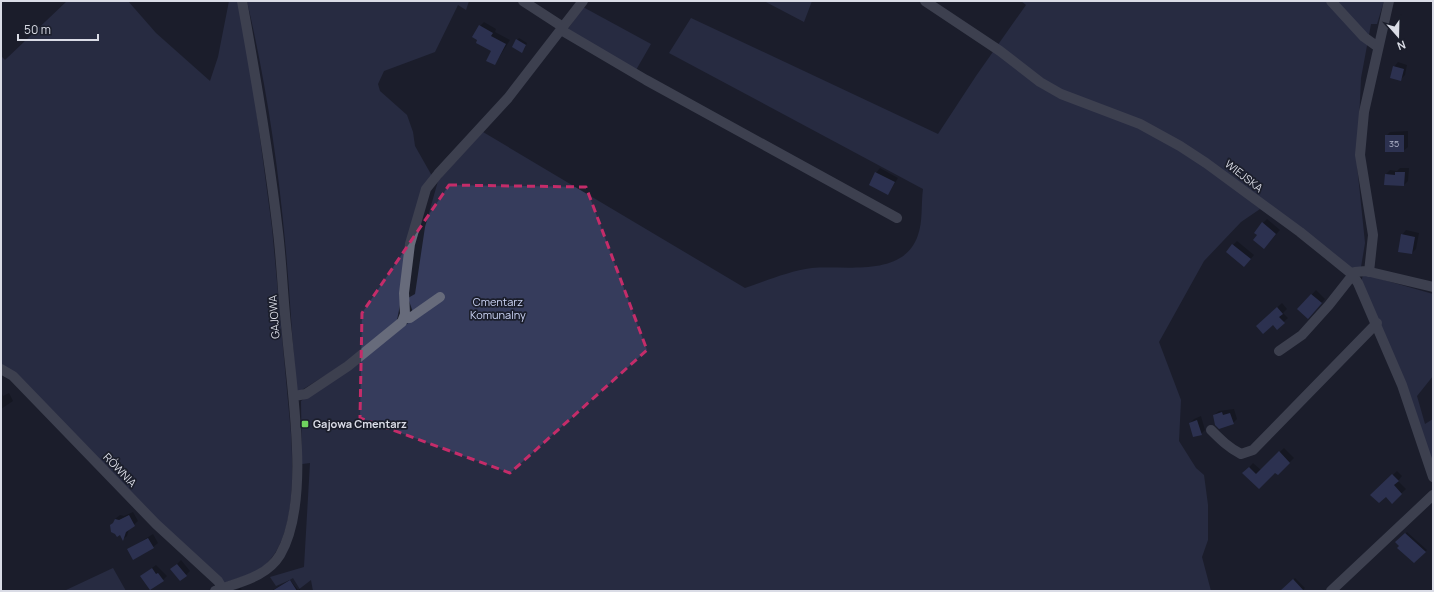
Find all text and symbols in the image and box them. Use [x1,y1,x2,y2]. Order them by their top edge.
scale bar [18,16,98,42]
north arrow [1378,16,1418,56]
text: 50 m [24,21,51,38]
text: N [1395,37,1408,54]
house number: 35 [1389,137,1399,150]
street label: WIEJSKA [1222,156,1266,195]
park label: Cmentarz Komunalny [470,294,526,322]
street label: GAJOWA [264,295,283,339]
place label: Gajowa Cmentarz [313,416,407,431]
marker: Gajowa Cmentarz [300,419,310,429]
street label: RÓWNIA [100,449,140,490]

